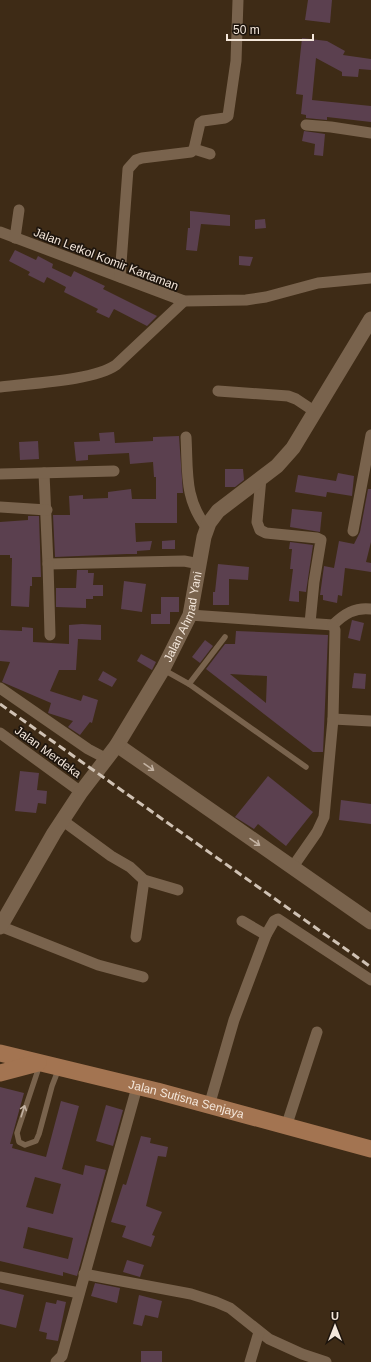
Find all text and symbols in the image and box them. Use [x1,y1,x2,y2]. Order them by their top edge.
scale bar [227,16,313,42]
text: 50 m [233,23,260,37]
street label: Jalan Letkol Komir Kartaman [32,225,180,293]
street label: Jalan Ahmad Yani [161,570,205,664]
street label: Jalan Merdeka [12,723,84,781]
one-way arrow [143,763,154,771]
one-way arrow [249,838,260,846]
street label: Jalan Sutisna Senjaya [127,1077,246,1121]
one-way arrow [20,1105,27,1118]
north arrow [315,1306,355,1346]
text: U [331,1310,339,1322]

